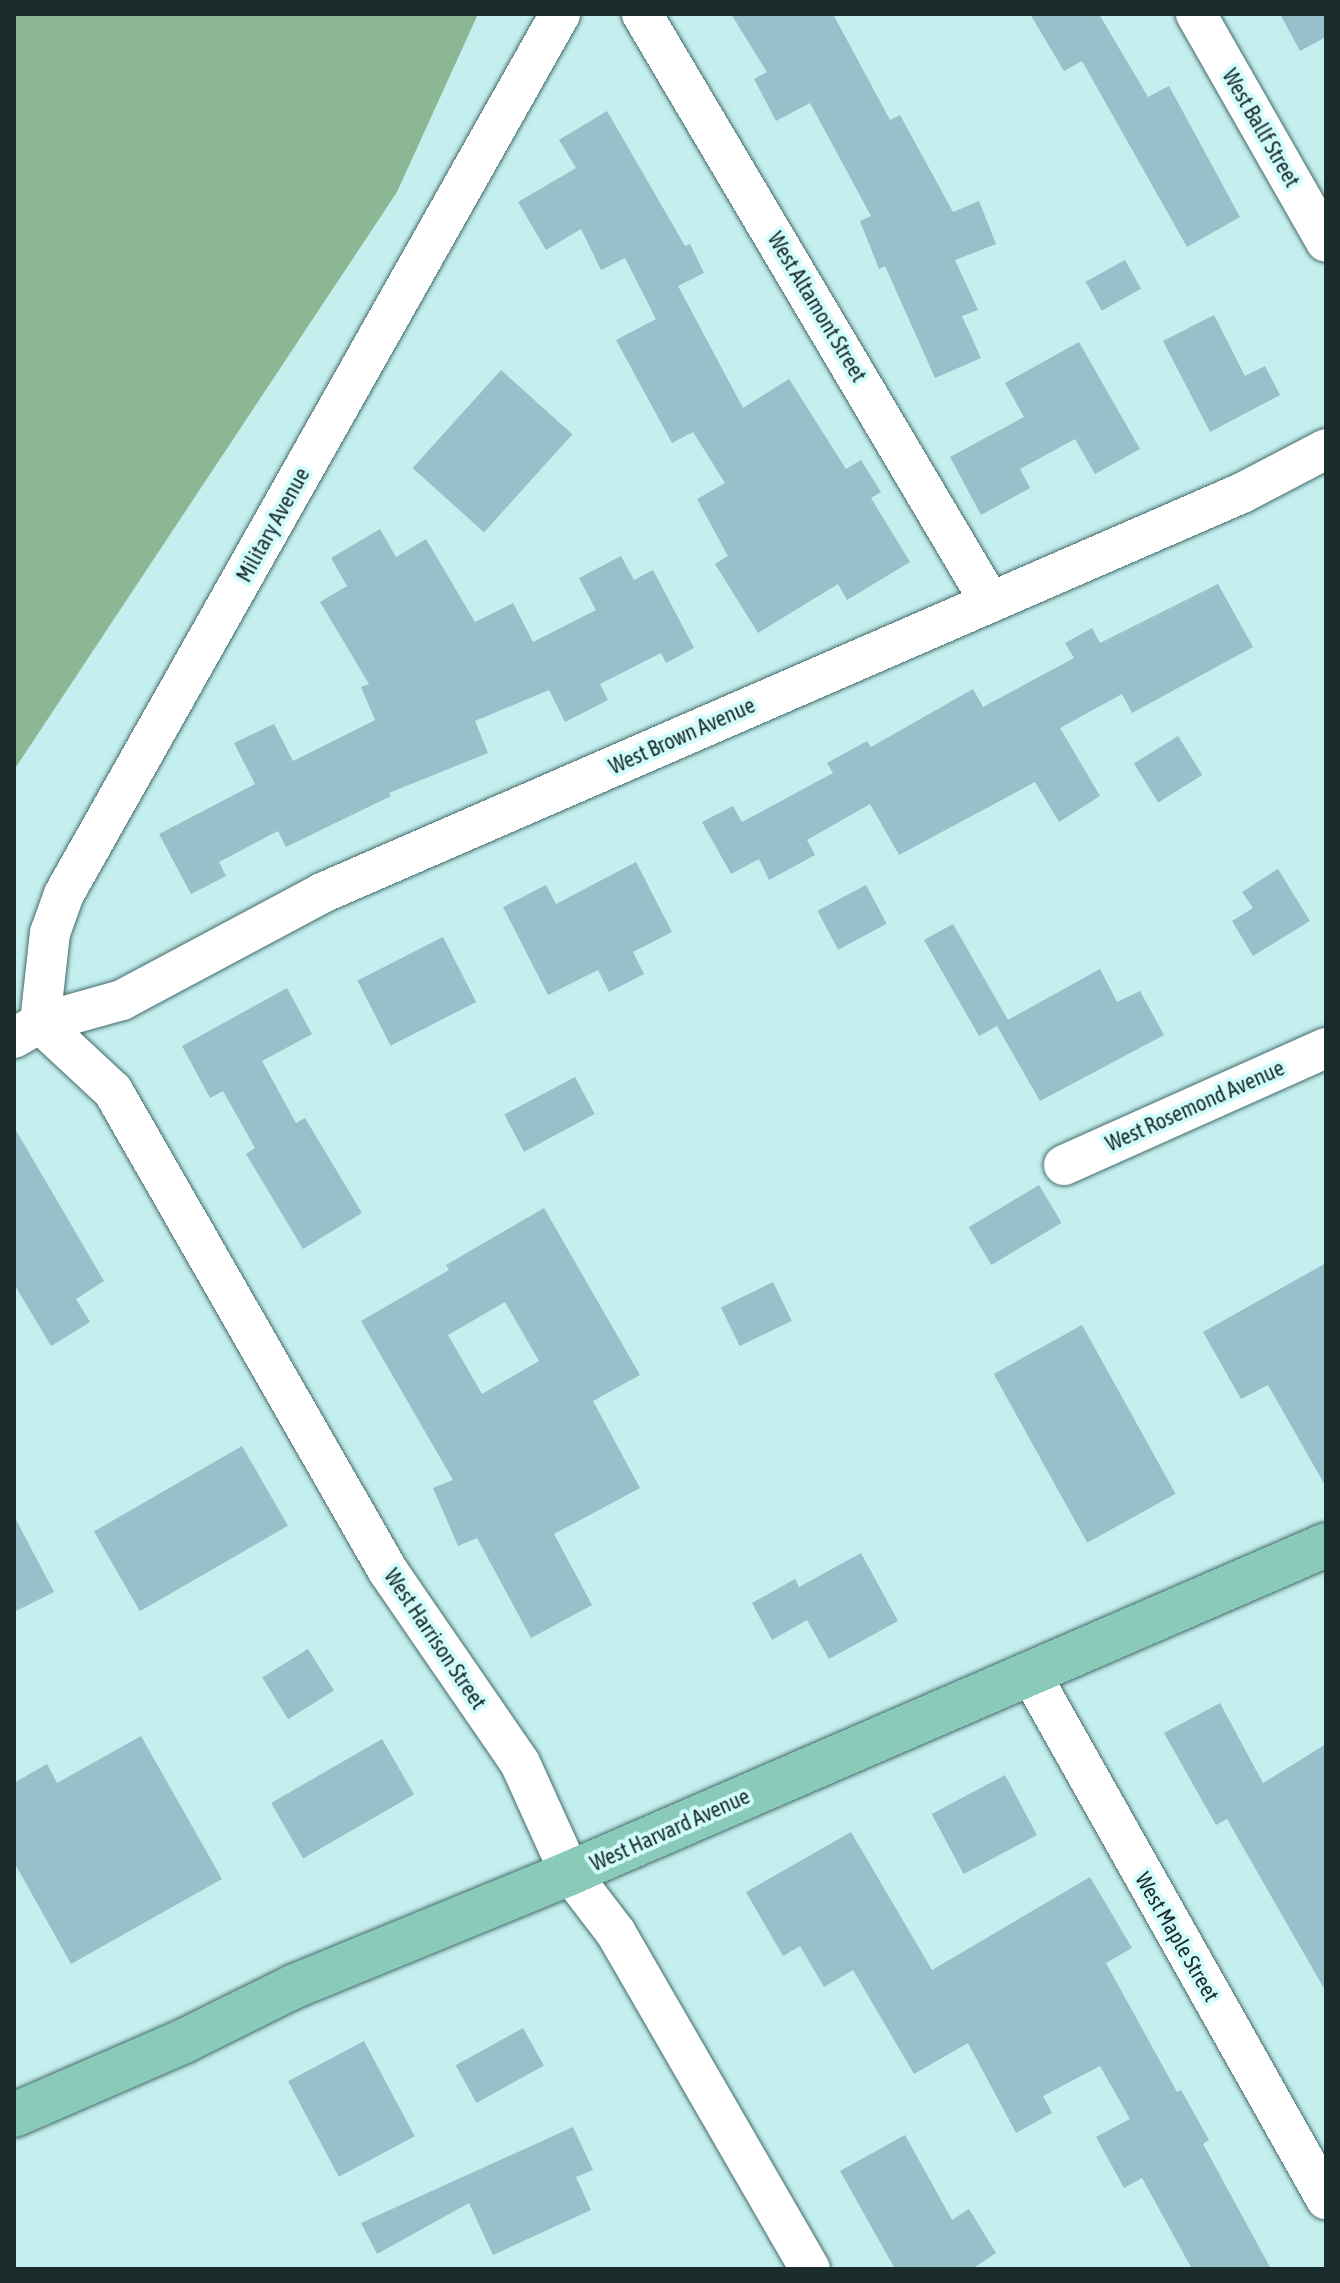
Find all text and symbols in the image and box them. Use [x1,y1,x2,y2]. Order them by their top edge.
street label: West Ballf Street [1217,64,1305,192]
street label: West Altamont Street [762,227,872,387]
street label: Military Avenue [231,463,315,587]
street label: West Brown Avenue [605,692,759,780]
street label: West Rosemond Avenue [1102,1055,1288,1157]
street label: West Harrison Street [378,1564,492,1714]
street label: West Harvard Avenue [586,1783,754,1877]
street label: West Maple Street [1129,1868,1225,2006]

